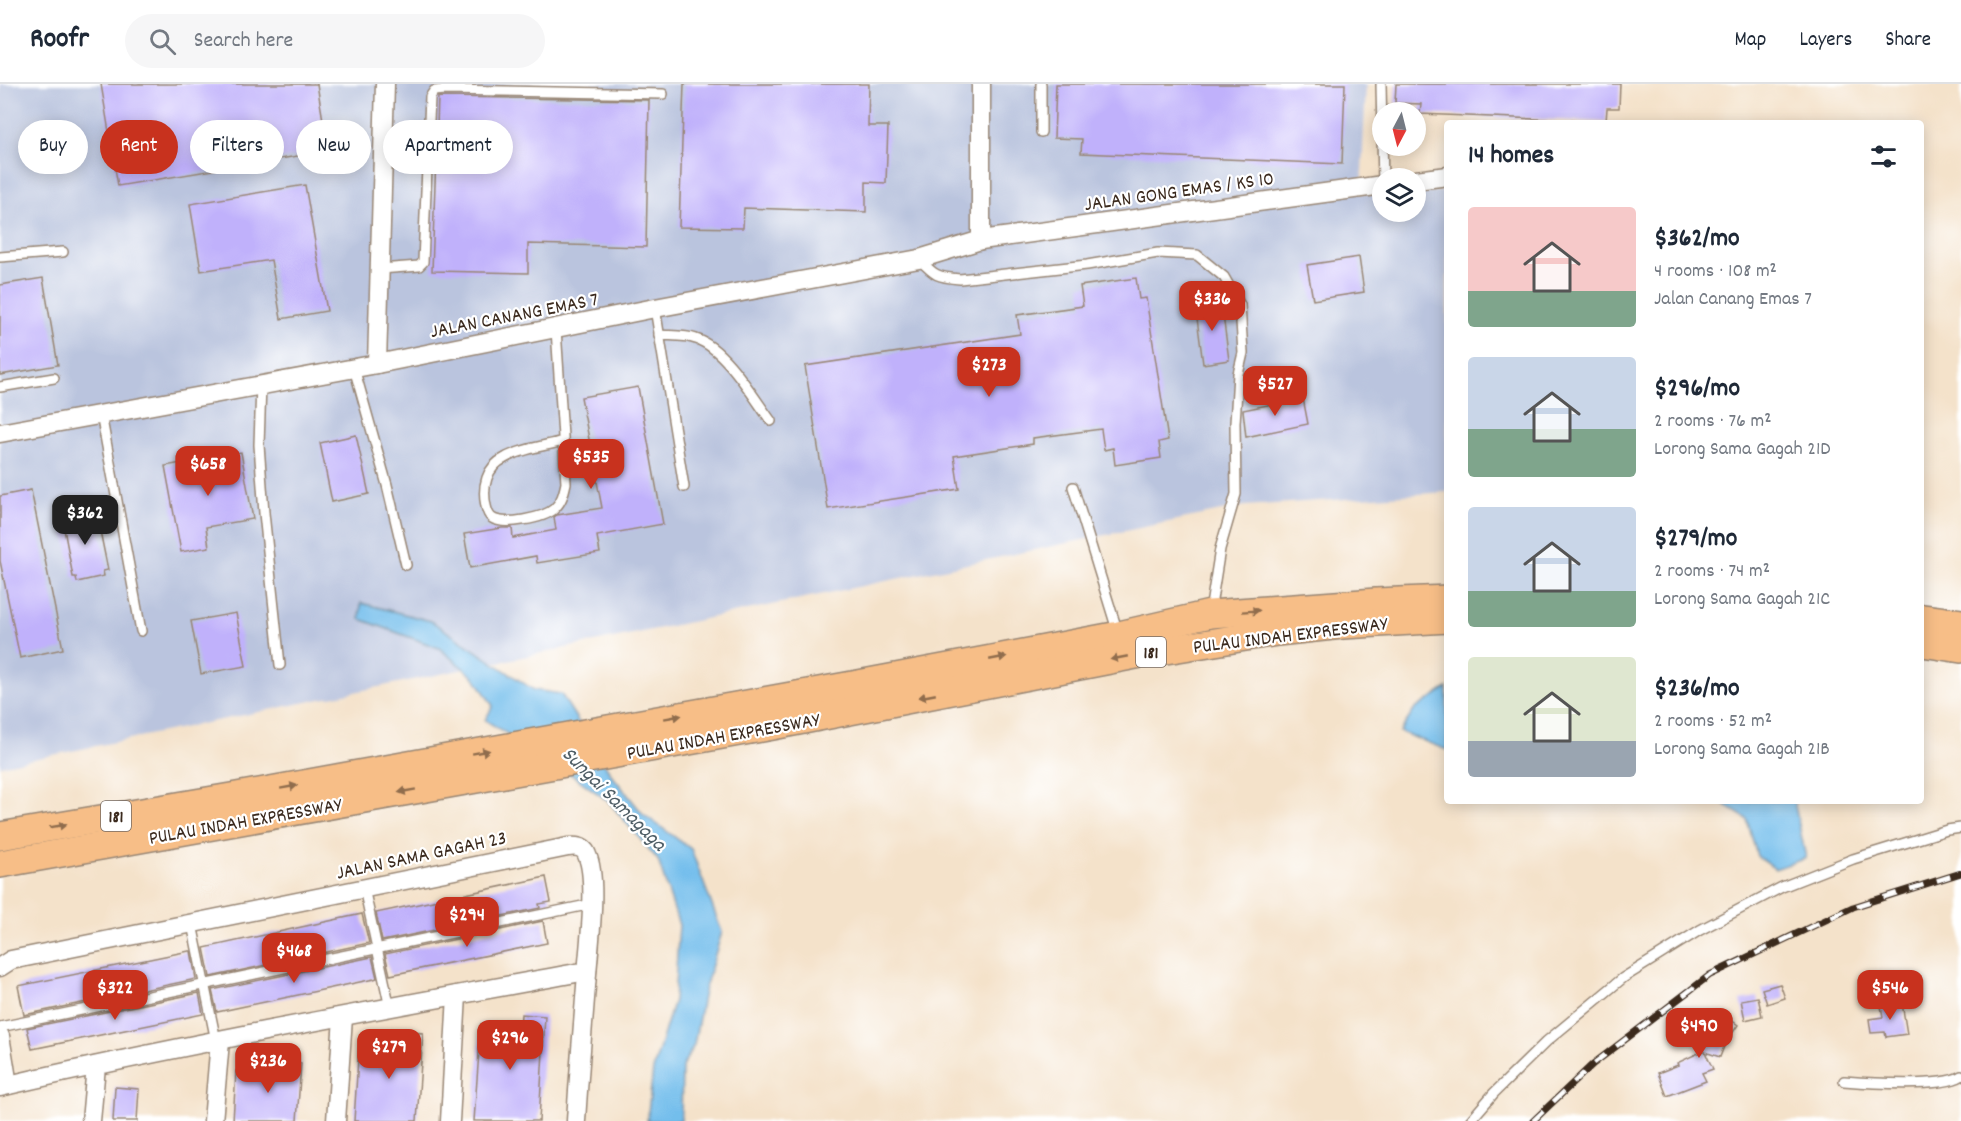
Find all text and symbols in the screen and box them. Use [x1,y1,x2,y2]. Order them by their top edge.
search box [125,14,545,68]
text: Roofr [30,21,89,61]
icon: search [146,25,179,58]
text: Search here [194,26,293,57]
text: Map [1735,26,1766,56]
text: Layers [1799,26,1852,56]
text: Share [1885,26,1931,56]
north arrow [1372,102,1426,156]
map controls [1372,102,1426,222]
chip: Buy [18,120,88,174]
chip: Rent [100,120,178,174]
chip: Filters [190,120,284,174]
chip: New [296,120,371,174]
chip: Apartment [383,120,513,174]
text: 14 homes [1468,138,1554,175]
icon: filters [1867,140,1900,173]
street label: JALAN GONG EMAS / KS 10 [1083,166,1276,220]
button: layers [1372,168,1426,222]
text: $362/mo [1654,221,1740,258]
icon: home [1516,231,1588,303]
text: 4 rooms · 108 m² [1654,258,1777,286]
pin: $336 [1176,281,1248,332]
text: $336 [1193,286,1231,314]
text: Jalan Canang Emas 7 [1654,286,1812,314]
street label: JALAN CANANG EMAS 7 [428,287,601,347]
pin: $273 [953,347,1025,398]
text: $273 [971,352,1007,380]
pin: $527 [1239,366,1311,417]
text: $527 [1257,371,1293,399]
text: $296/mo [1654,371,1740,408]
icon: home [1516,381,1588,453]
text: 2 rooms · 76 m² [1654,408,1772,436]
text: Lorong Sama Gagah 21D [1654,436,1831,464]
pin: $535 [555,439,627,490]
text: $535 [572,444,610,472]
pin: $658 [172,446,244,497]
text: $658 [189,451,227,479]
pin: $362 [49,495,121,546]
text: $362 [66,500,104,528]
text: $279/mo [1654,521,1737,558]
icon: home [1516,531,1588,603]
text: 2 rooms · 74 m² [1654,558,1770,586]
text: Lorong Sama Gagah 21C [1654,586,1830,614]
one-way arrow [1242,606,1261,616]
street label: PULAU INDAH EXPRESSWAY [1192,611,1390,663]
road number: 181 [1136,637,1166,667]
one-way arrow [989,653,1008,662]
one-way arrow [1109,654,1128,663]
text: $236/mo [1654,671,1740,708]
icon: home [1516,681,1588,753]
one-way arrow [918,692,937,701]
street label: PULAU INDAH EXPRESSWAY [625,707,823,769]
text: 2 rooms · 52 m² [1654,708,1772,736]
one-way arrow [663,712,682,721]
text: Lorong Sama Gagah 21B [1654,736,1830,764]
water label: Sungai Samagaga [554,741,673,860]
one-way arrow [472,747,491,756]
one-way arrow [280,782,299,791]
one-way arrow [398,787,417,796]
street label: PULAU INDAH EXPRESSWAY [147,792,345,854]
road number: 181 [101,801,131,831]
one-way arrow [48,821,67,830]
street label: JALAN SAMA GAGAH 23 [334,825,509,889]
pin: $294 [431,897,503,948]
text: $294 [449,902,485,930]
pin: $468 [258,933,330,984]
text: $468 [276,938,312,966]
pin: $322 [79,970,151,1021]
pin: $546 [1854,970,1926,1021]
text: $322 [97,975,133,1003]
text: $546 [1871,975,1909,1003]
pin: $490 [1663,1008,1735,1059]
text: $490 [1680,1013,1718,1041]
pin: $296 [474,1020,546,1071]
text: $296 [491,1025,529,1053]
pin: $279 [353,1029,425,1080]
text: $279 [371,1034,407,1062]
pin: $236 [232,1043,304,1094]
text: $236 [249,1048,287,1076]

